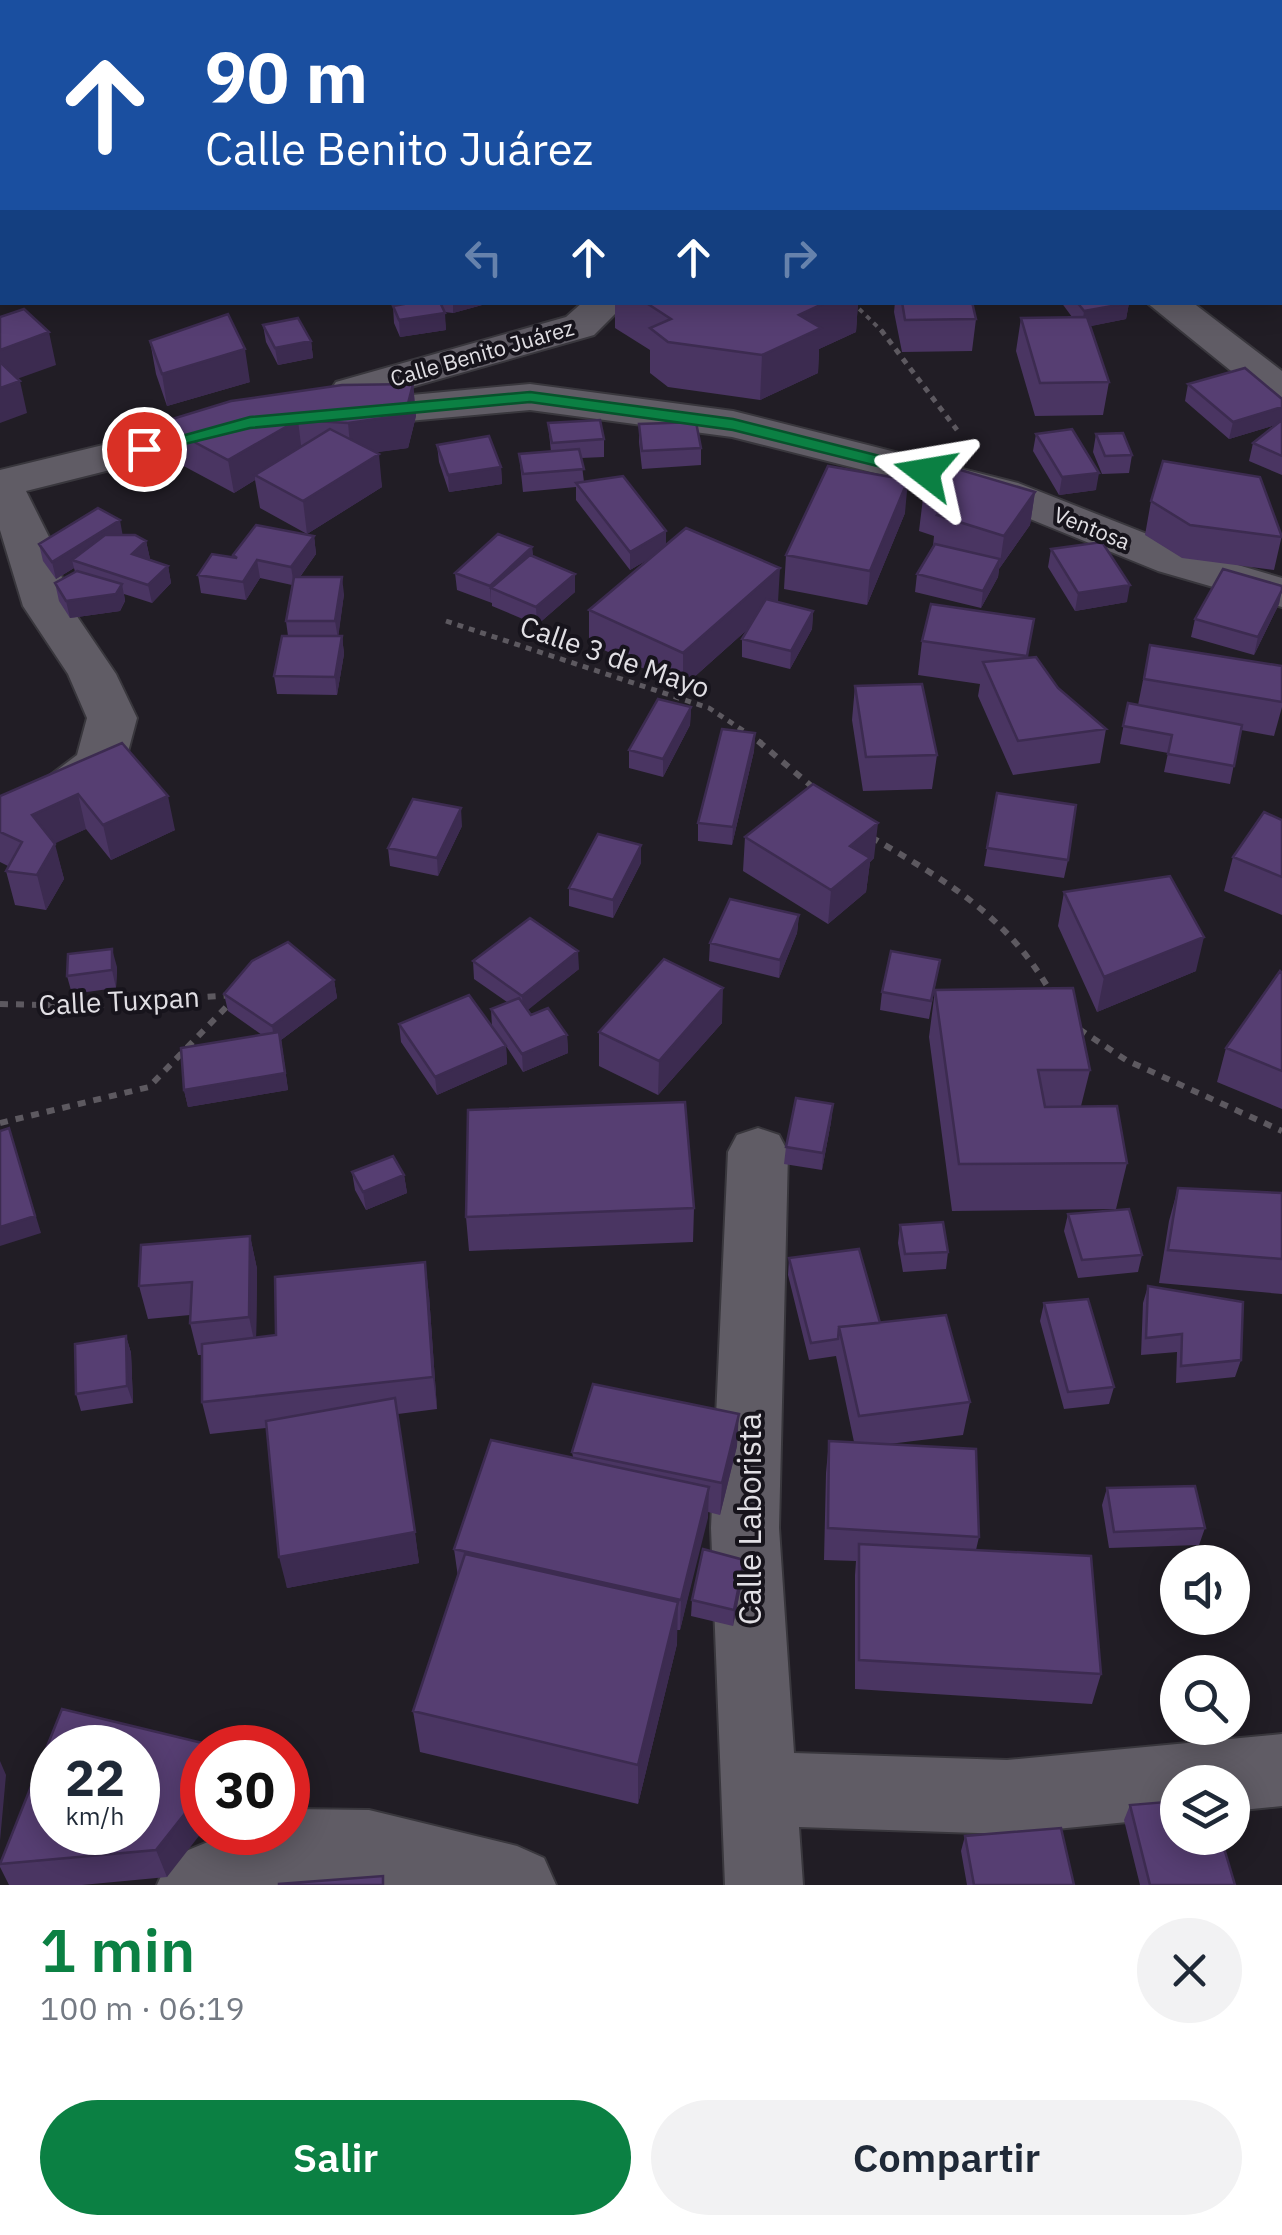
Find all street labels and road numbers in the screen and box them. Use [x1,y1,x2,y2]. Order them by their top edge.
street label: Calle Benito Juárez [387,312,577,393]
street label: Ventosa [1050,499,1135,556]
street label: Calle 3 de Mayo [515,607,715,706]
street label: Calle Tuxpan [37,978,200,1023]
street label: Calle Laborista [728,1413,770,1625]

